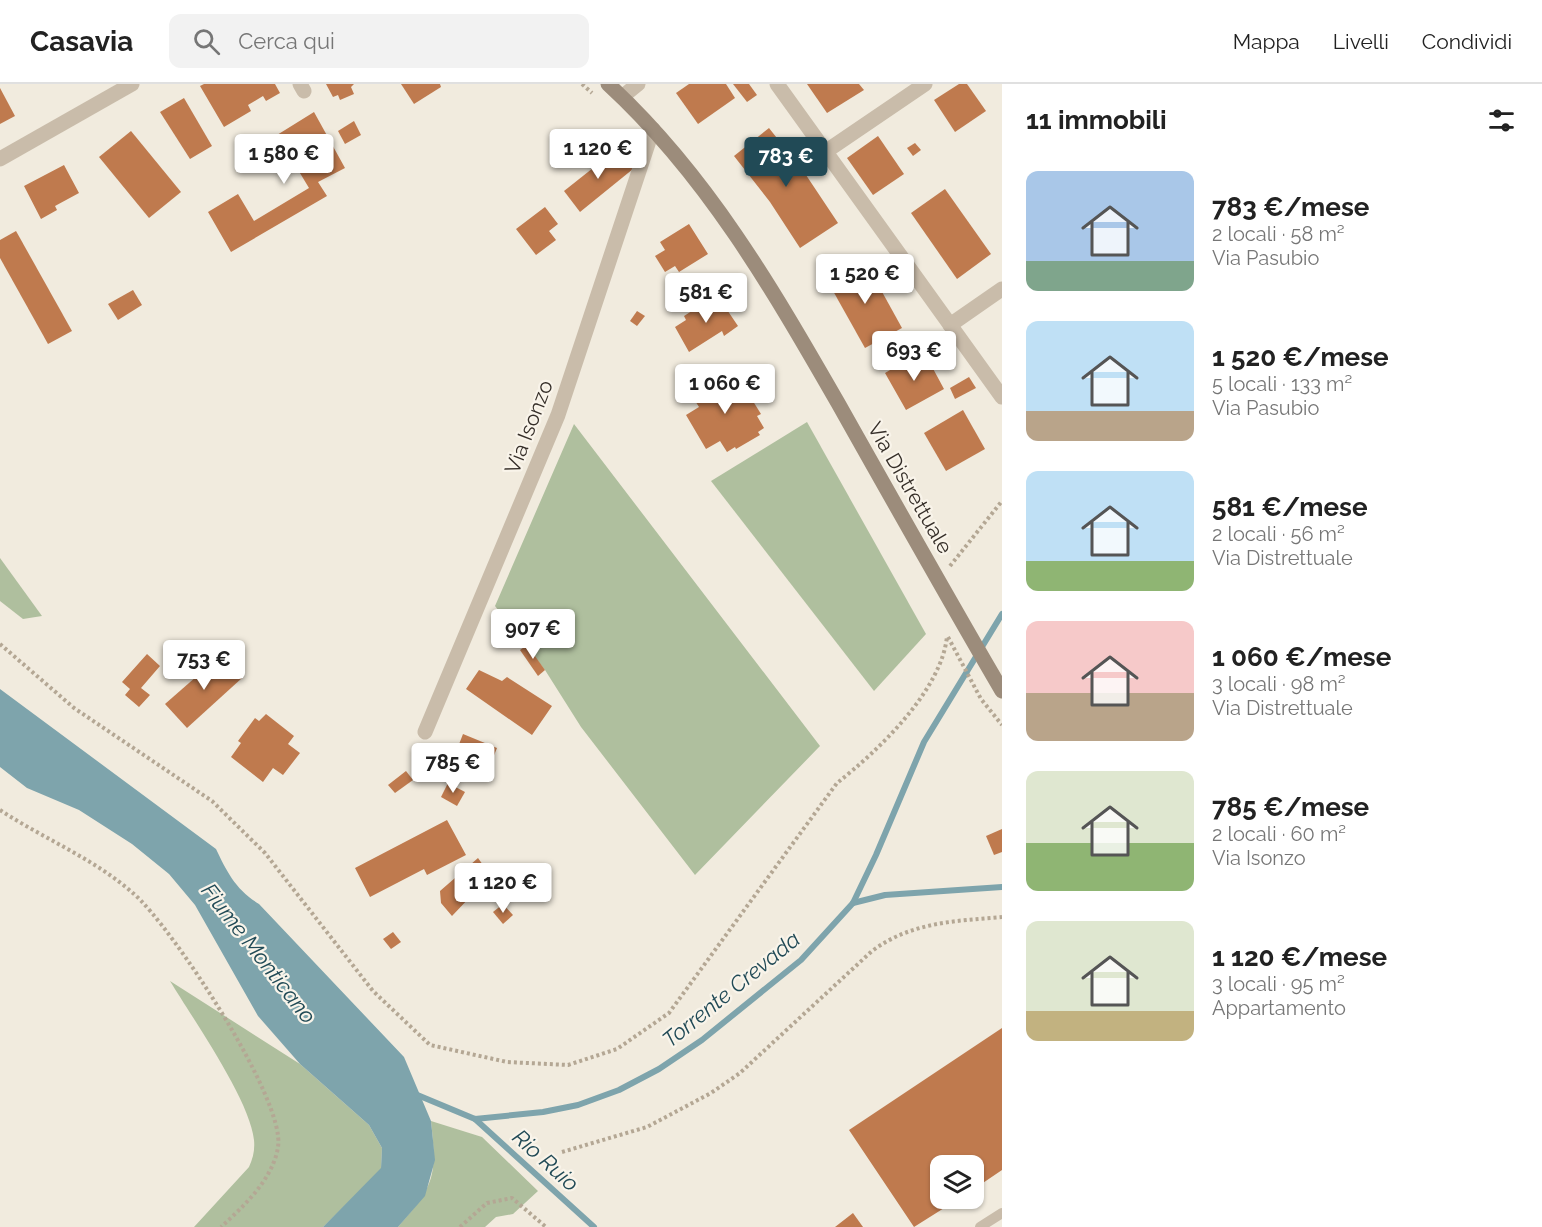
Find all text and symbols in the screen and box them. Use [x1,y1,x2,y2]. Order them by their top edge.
search box [169,14,589,68]
text: Casavia [30,25,133,58]
icon: search [190,25,223,58]
text: Cerca qui [238,28,335,54]
text: Mappa [1233,29,1300,54]
text: Livelli [1333,29,1389,54]
text: Condividi [1422,29,1512,54]
icon: filters [1485,104,1518,137]
text: 11 immobili [1026,105,1167,135]
pin: 1 120 € [543,129,653,180]
pin: 1 580 € [229,134,339,185]
text: 1 120 € [564,136,632,160]
pin: 783 € [744,137,828,188]
text: 1 580 € [249,141,319,165]
text: 783 € [758,144,814,168]
text: 783 €/mese [1212,192,1369,222]
icon: home [1074,195,1146,267]
text: 2 locali · 58 m² [1212,222,1345,246]
text: Via Pasubio [1212,246,1319,270]
pin: 1 520 € [810,254,920,305]
text: 1 520 € [830,261,900,285]
pin: 581 € [664,273,748,324]
text: 581 € [679,280,733,304]
pin: 693 € [872,331,956,382]
text: 693 € [886,338,942,362]
text: 1 520 €/mese [1212,342,1389,372]
icon: home [1074,345,1146,417]
pin: 1 060 € [670,364,780,415]
text: 1 060 € [689,371,761,395]
text: 5 locali · 133 m² [1212,372,1352,396]
street label: Via Isonzo [499,376,558,477]
text: Via Pasubio [1212,396,1319,420]
street label: Via Distrettuale [863,418,958,558]
text: 581 €/mese [1212,492,1367,522]
icon: home [1074,495,1146,567]
text: 2 locali · 56 m² [1212,522,1345,546]
text: Via Distrettuale [1212,546,1353,570]
pin: 907 € [491,609,575,660]
text: 907 € [505,616,561,640]
pin: 753 € [162,640,246,691]
text: 1 060 €/mese [1212,642,1391,672]
icon: home [1074,645,1146,717]
text: 753 € [177,647,231,671]
text: 3 locali · 98 m² [1212,672,1346,696]
text: Via Distrettuale [1212,696,1353,720]
pin: 785 € [411,743,495,794]
text: 785 € [425,750,481,774]
text: 785 €/mese [1212,792,1369,822]
icon: home [1074,795,1146,867]
text: 2 locali · 60 m² [1212,822,1346,846]
text: Via Isonzo [1212,846,1306,870]
pin: 1 120 € [448,863,558,914]
text: 1 120 € [469,870,537,894]
water label: Fiume Monticano [196,878,322,1028]
water label: Torrente Crevada [657,926,805,1052]
text: 1 120 €/mese [1212,942,1387,972]
icon: home [1074,945,1146,1017]
text: 3 locali · 95 m² [1212,972,1345,996]
text: Appartamento [1212,996,1346,1020]
water label: Rio Ruio [508,1124,584,1196]
map controls [930,1155,984,1209]
button: layers [930,1155,984,1209]

